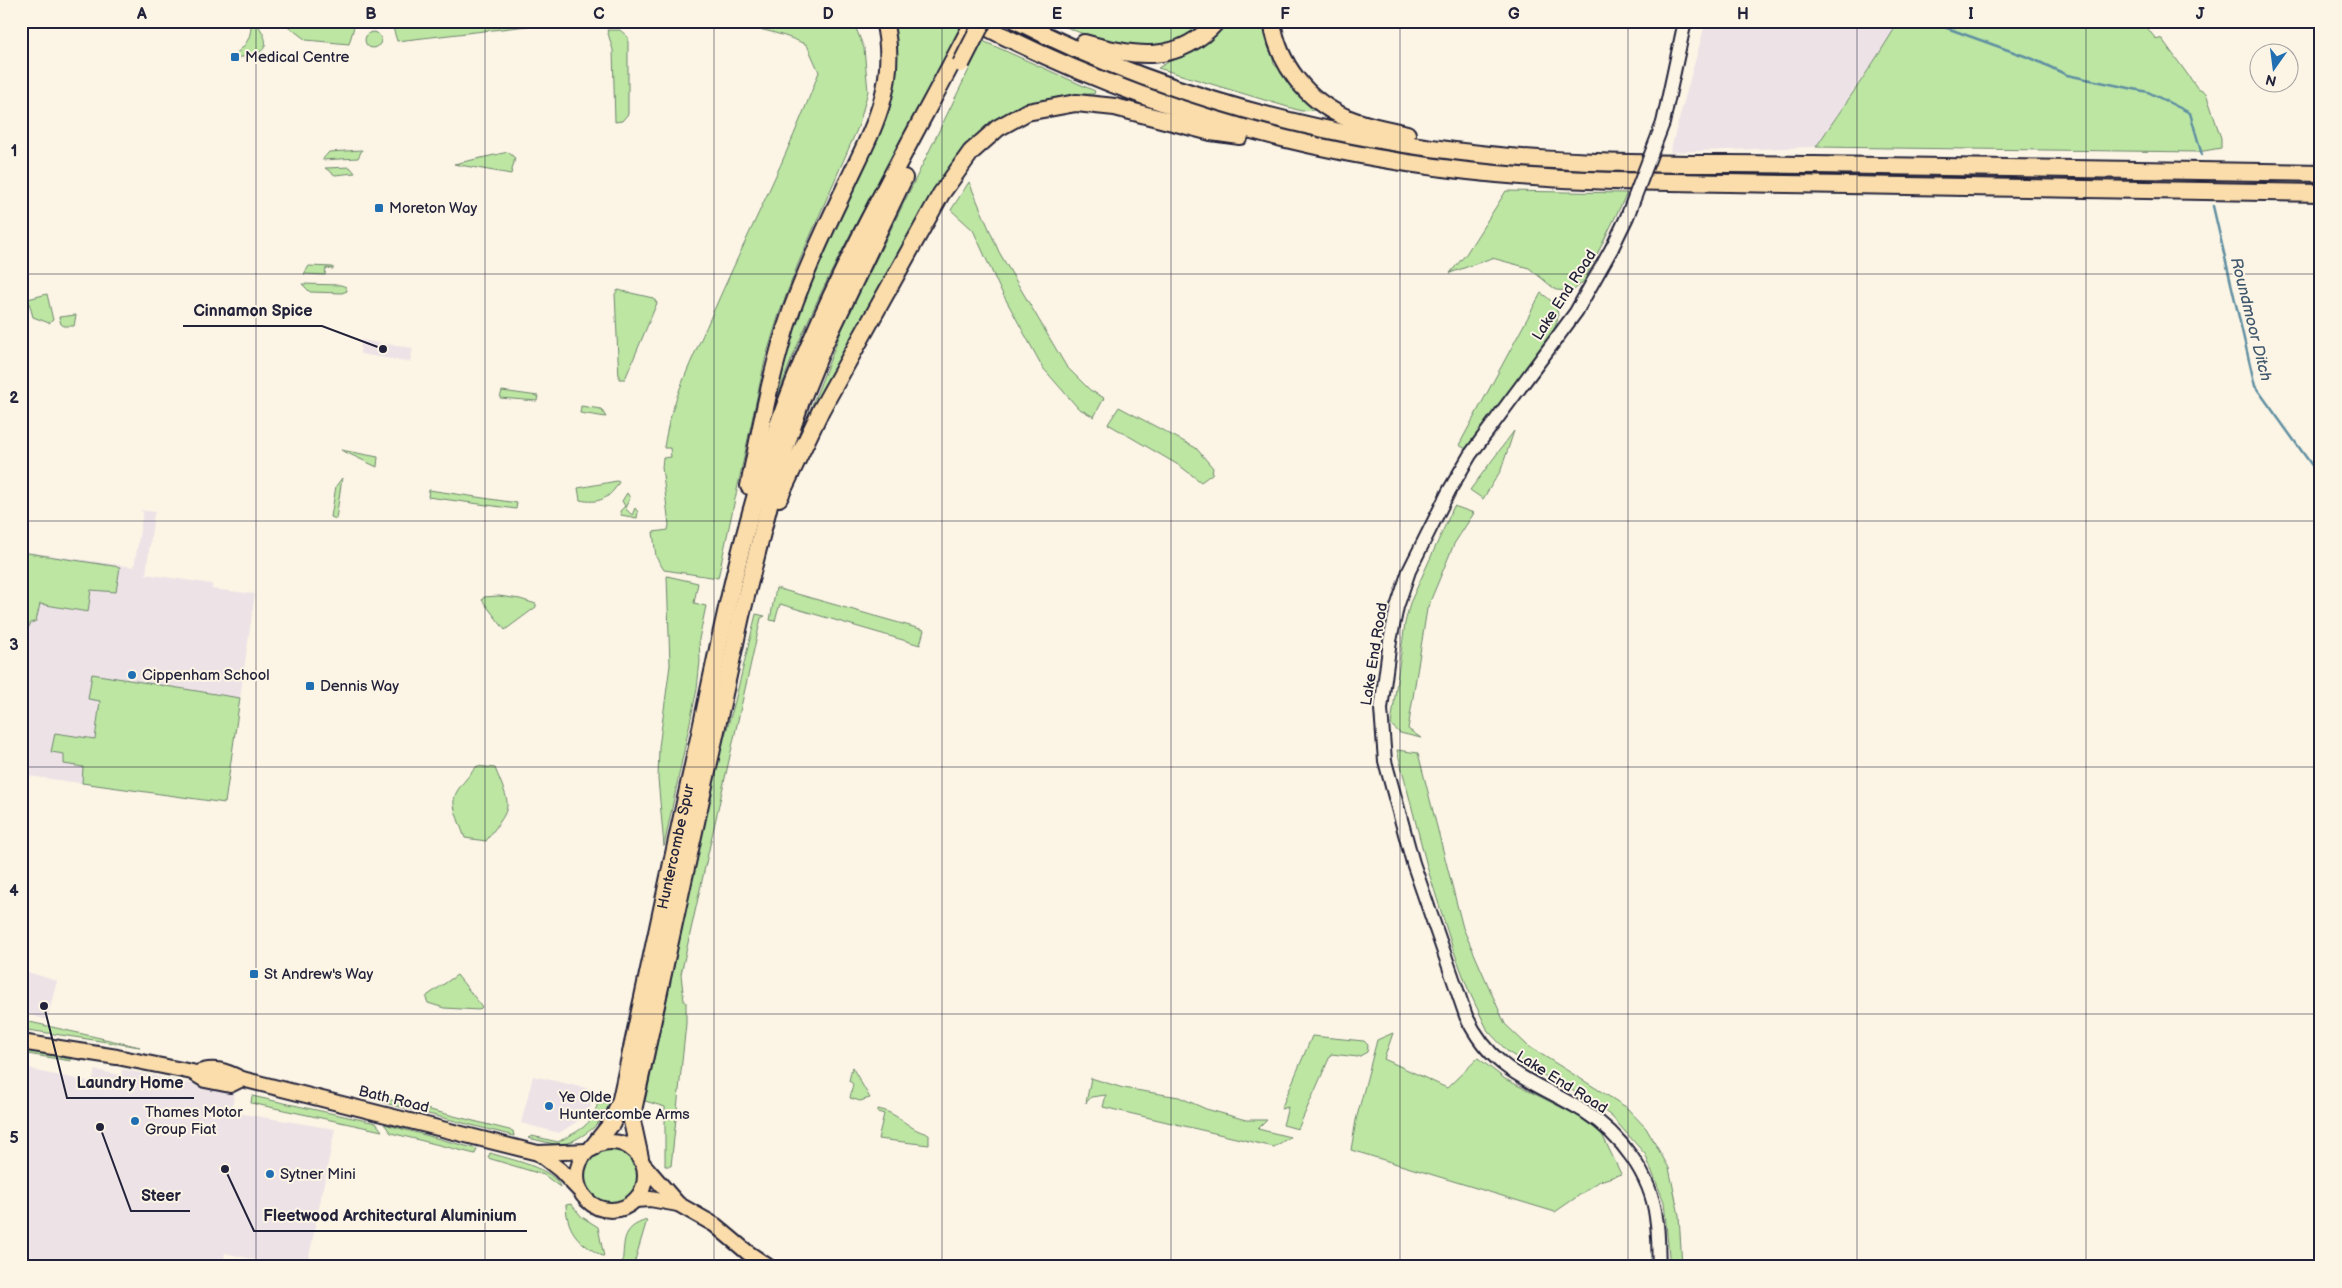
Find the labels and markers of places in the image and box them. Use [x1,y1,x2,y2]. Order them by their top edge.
place label: Medical Centre [245,48,350,67]
marker: Medical Centre [229,51,241,63]
place label: Moreton Way [389,199,477,218]
marker: Moreton Way [373,202,385,214]
callout: Cinnamon Spice [183,295,322,326]
place label: Cippenham School [142,666,270,685]
marker: Cippenham School [126,669,138,681]
place label: Dennis Way [320,677,399,696]
marker: Dennis Way [304,680,316,692]
place label: St Andrew's Way [264,965,374,984]
marker: St Andrew's Way [248,968,260,980]
callout: Laundry Home [67,1067,194,1098]
place label: Ye Olde Huntercombe Arms [558,1088,690,1124]
marker: Ye Olde Huntercombe Arms [543,1100,555,1112]
place label: Thames Motor Group Fiat [145,1103,243,1139]
marker: Thames Motor Group Fiat [129,1115,141,1127]
place label: Sytner Mini [280,1165,356,1184]
marker: Sytner Mini [264,1168,276,1180]
callout: Steer [131,1180,190,1211]
callout: Fleetwood Architectural Aluminium [254,1200,527,1231]

